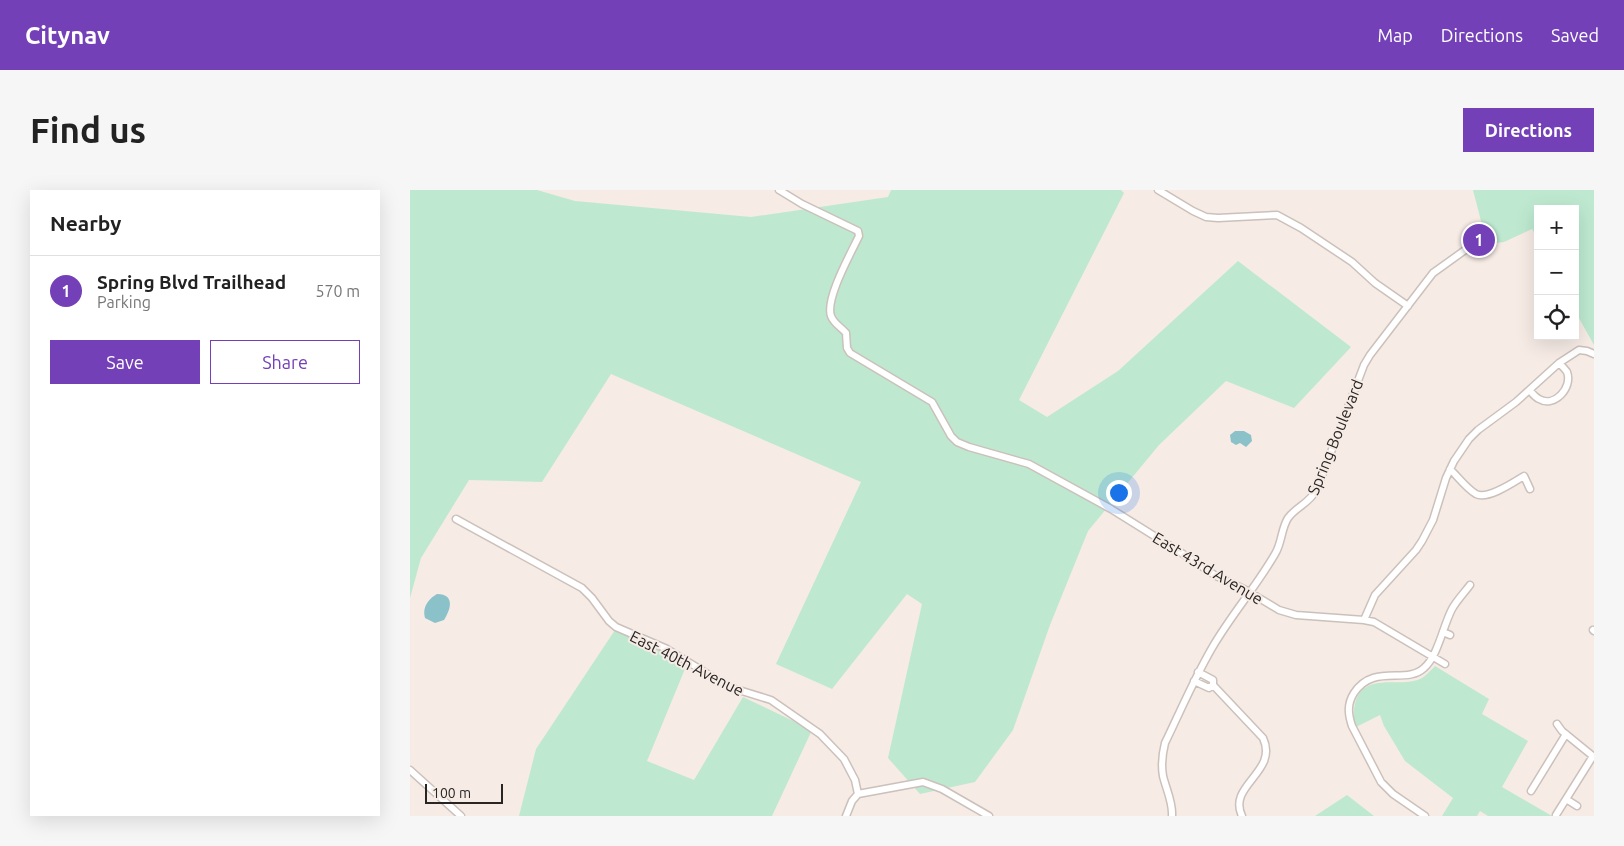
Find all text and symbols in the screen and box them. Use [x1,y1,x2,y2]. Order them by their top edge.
text: Citynav [25,22,110,49]
text: Map [1377,25,1413,45]
text: Directions [1441,25,1523,45]
text: Saved [1551,25,1599,45]
button: Directions [1463,108,1594,152]
text: Find us [30,110,146,150]
map controls [1534,205,1579,340]
button: + [1534,205,1579,250]
text: Nearby [50,211,121,235]
pin: 1 [1463,221,1495,259]
button: − [1534,250,1579,295]
text: Spring Blvd Trailhead [97,271,286,293]
text: 1 [61,282,71,300]
text: 570 m [315,282,360,300]
text: Parking [97,293,151,311]
button: locate [1534,295,1579,340]
button: Save [50,340,200,384]
button: Share [210,340,360,384]
street label: Spring Boulevard [1304,377,1366,497]
your location [1106,480,1132,506]
street label: East 43rd Avenue [1150,528,1266,608]
street label: East 40th Avenue [627,627,747,699]
scale bar [425,781,502,804]
text: 100 m [432,785,471,801]

